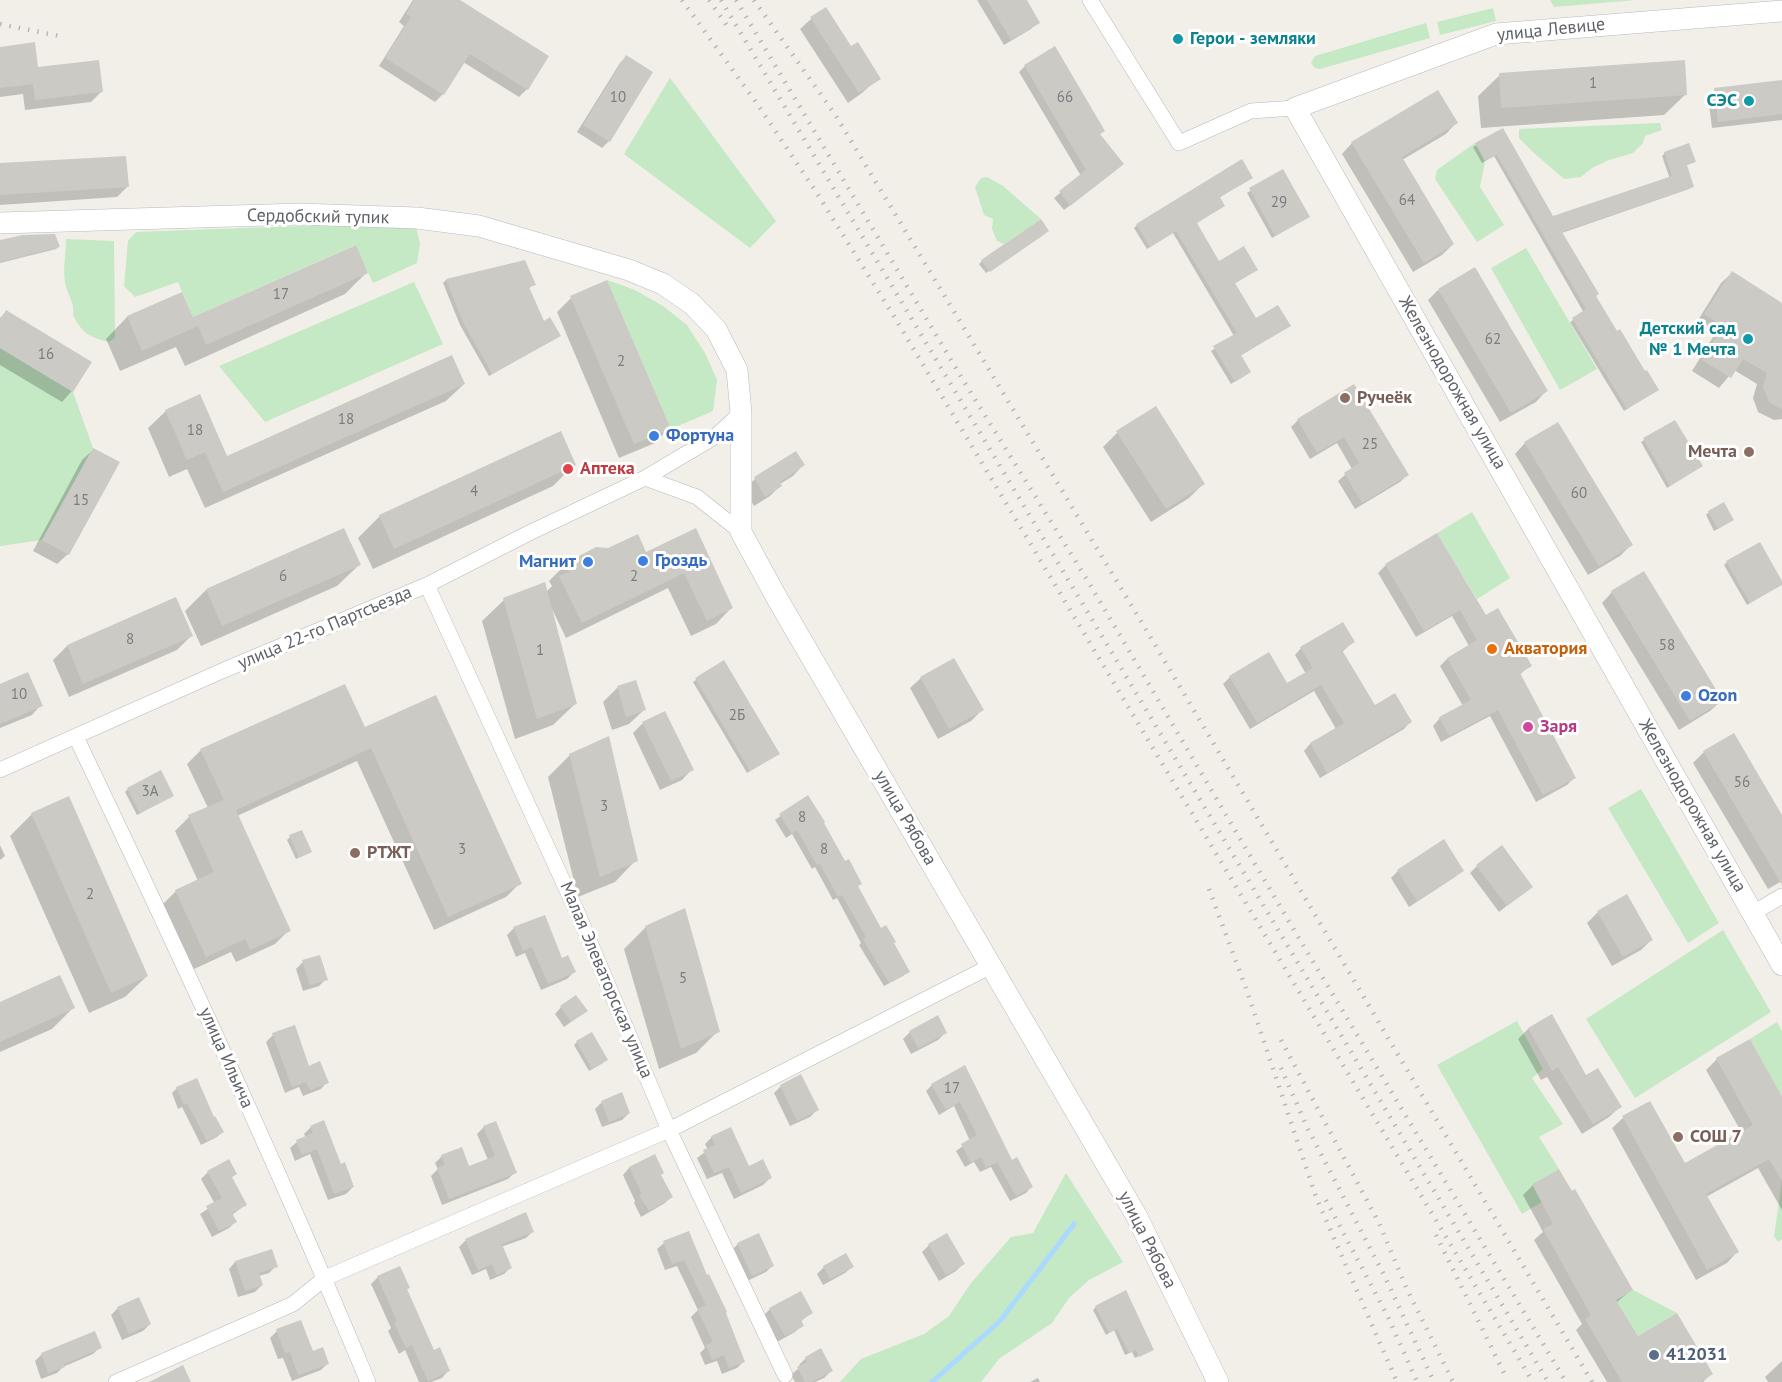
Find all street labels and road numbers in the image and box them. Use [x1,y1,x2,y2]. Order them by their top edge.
street label: улица Левице [1496,14,1606,46]
street label: Сердобский тупик [247,205,389,229]
street label: Железнодорожная улица [1394,293,1510,473]
street label: улица 22-го Партсъезда [235,582,415,674]
street label: Железнодорожная улица [1634,716,1750,896]
street label: улица Рябова [869,767,941,869]
street label: Малая Элеваторская улица [555,878,657,1082]
street label: улица Ильича [194,1004,258,1112]
street label: улица Рябова [1113,1188,1181,1292]

